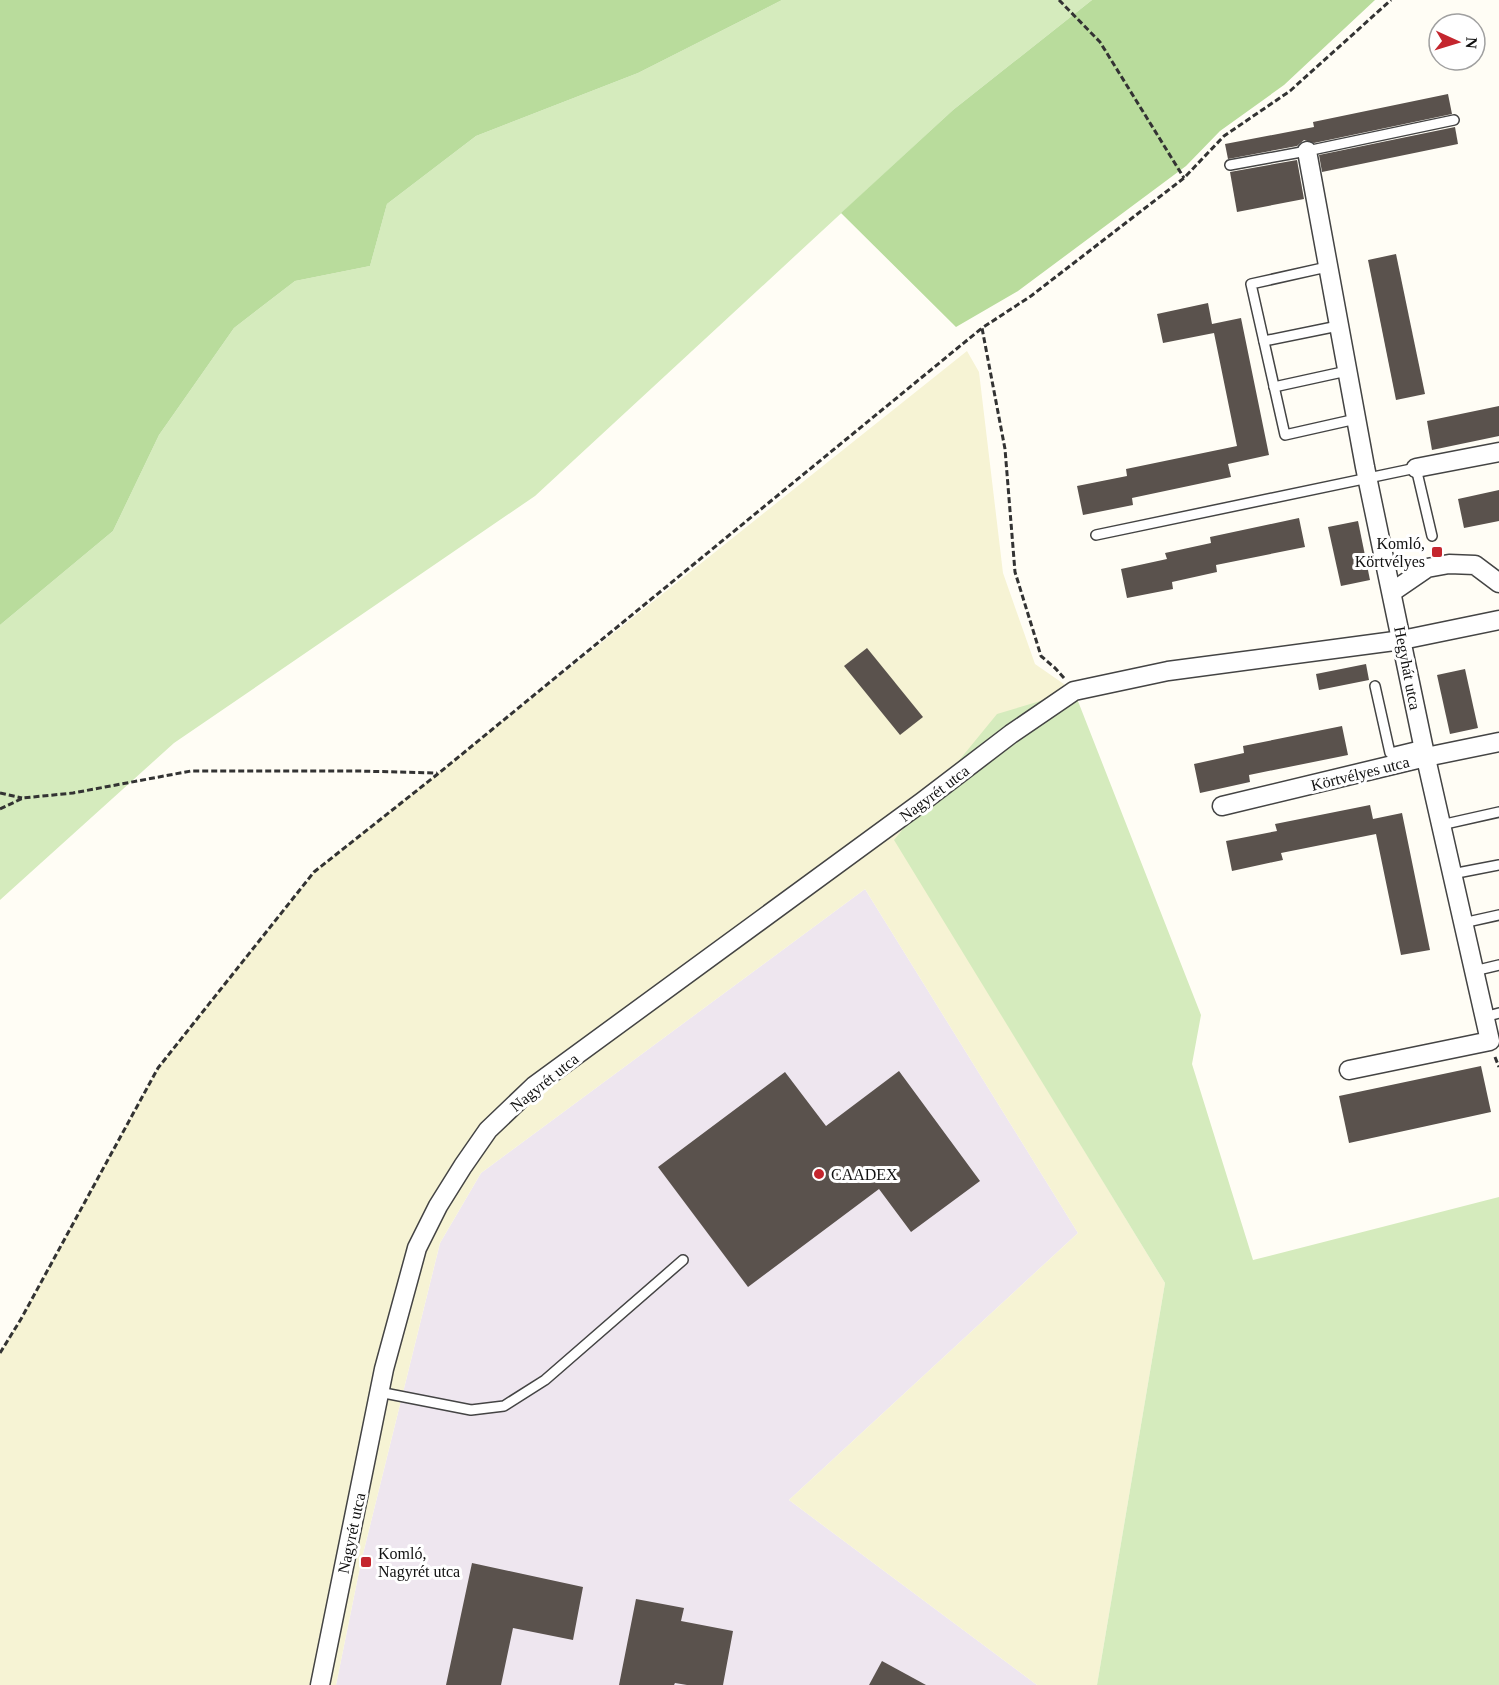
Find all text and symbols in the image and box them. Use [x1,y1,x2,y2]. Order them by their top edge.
north arrow [1427,12,1487,72]
text: N [1463,37,1480,50]
place label: Komló, Körtvélyes [1355,535,1425,571]
marker: Komló, Körtvélyes [1430,545,1444,559]
street label: Hegyhát utca [1390,625,1424,712]
street label: Körtvélyes utca [1309,753,1411,795]
street label: Nagyrét utca [896,762,973,826]
street label: Nagyrét utca [507,1050,582,1116]
place label: CAADEX [831,1166,898,1183]
marker: CAADEX [812,1167,826,1181]
street label: Nagyrét utca [335,1491,369,1575]
place label: Komló, Nagyrét utca [378,1545,460,1581]
marker: Komló, Nagyrét utca [359,1555,373,1569]

